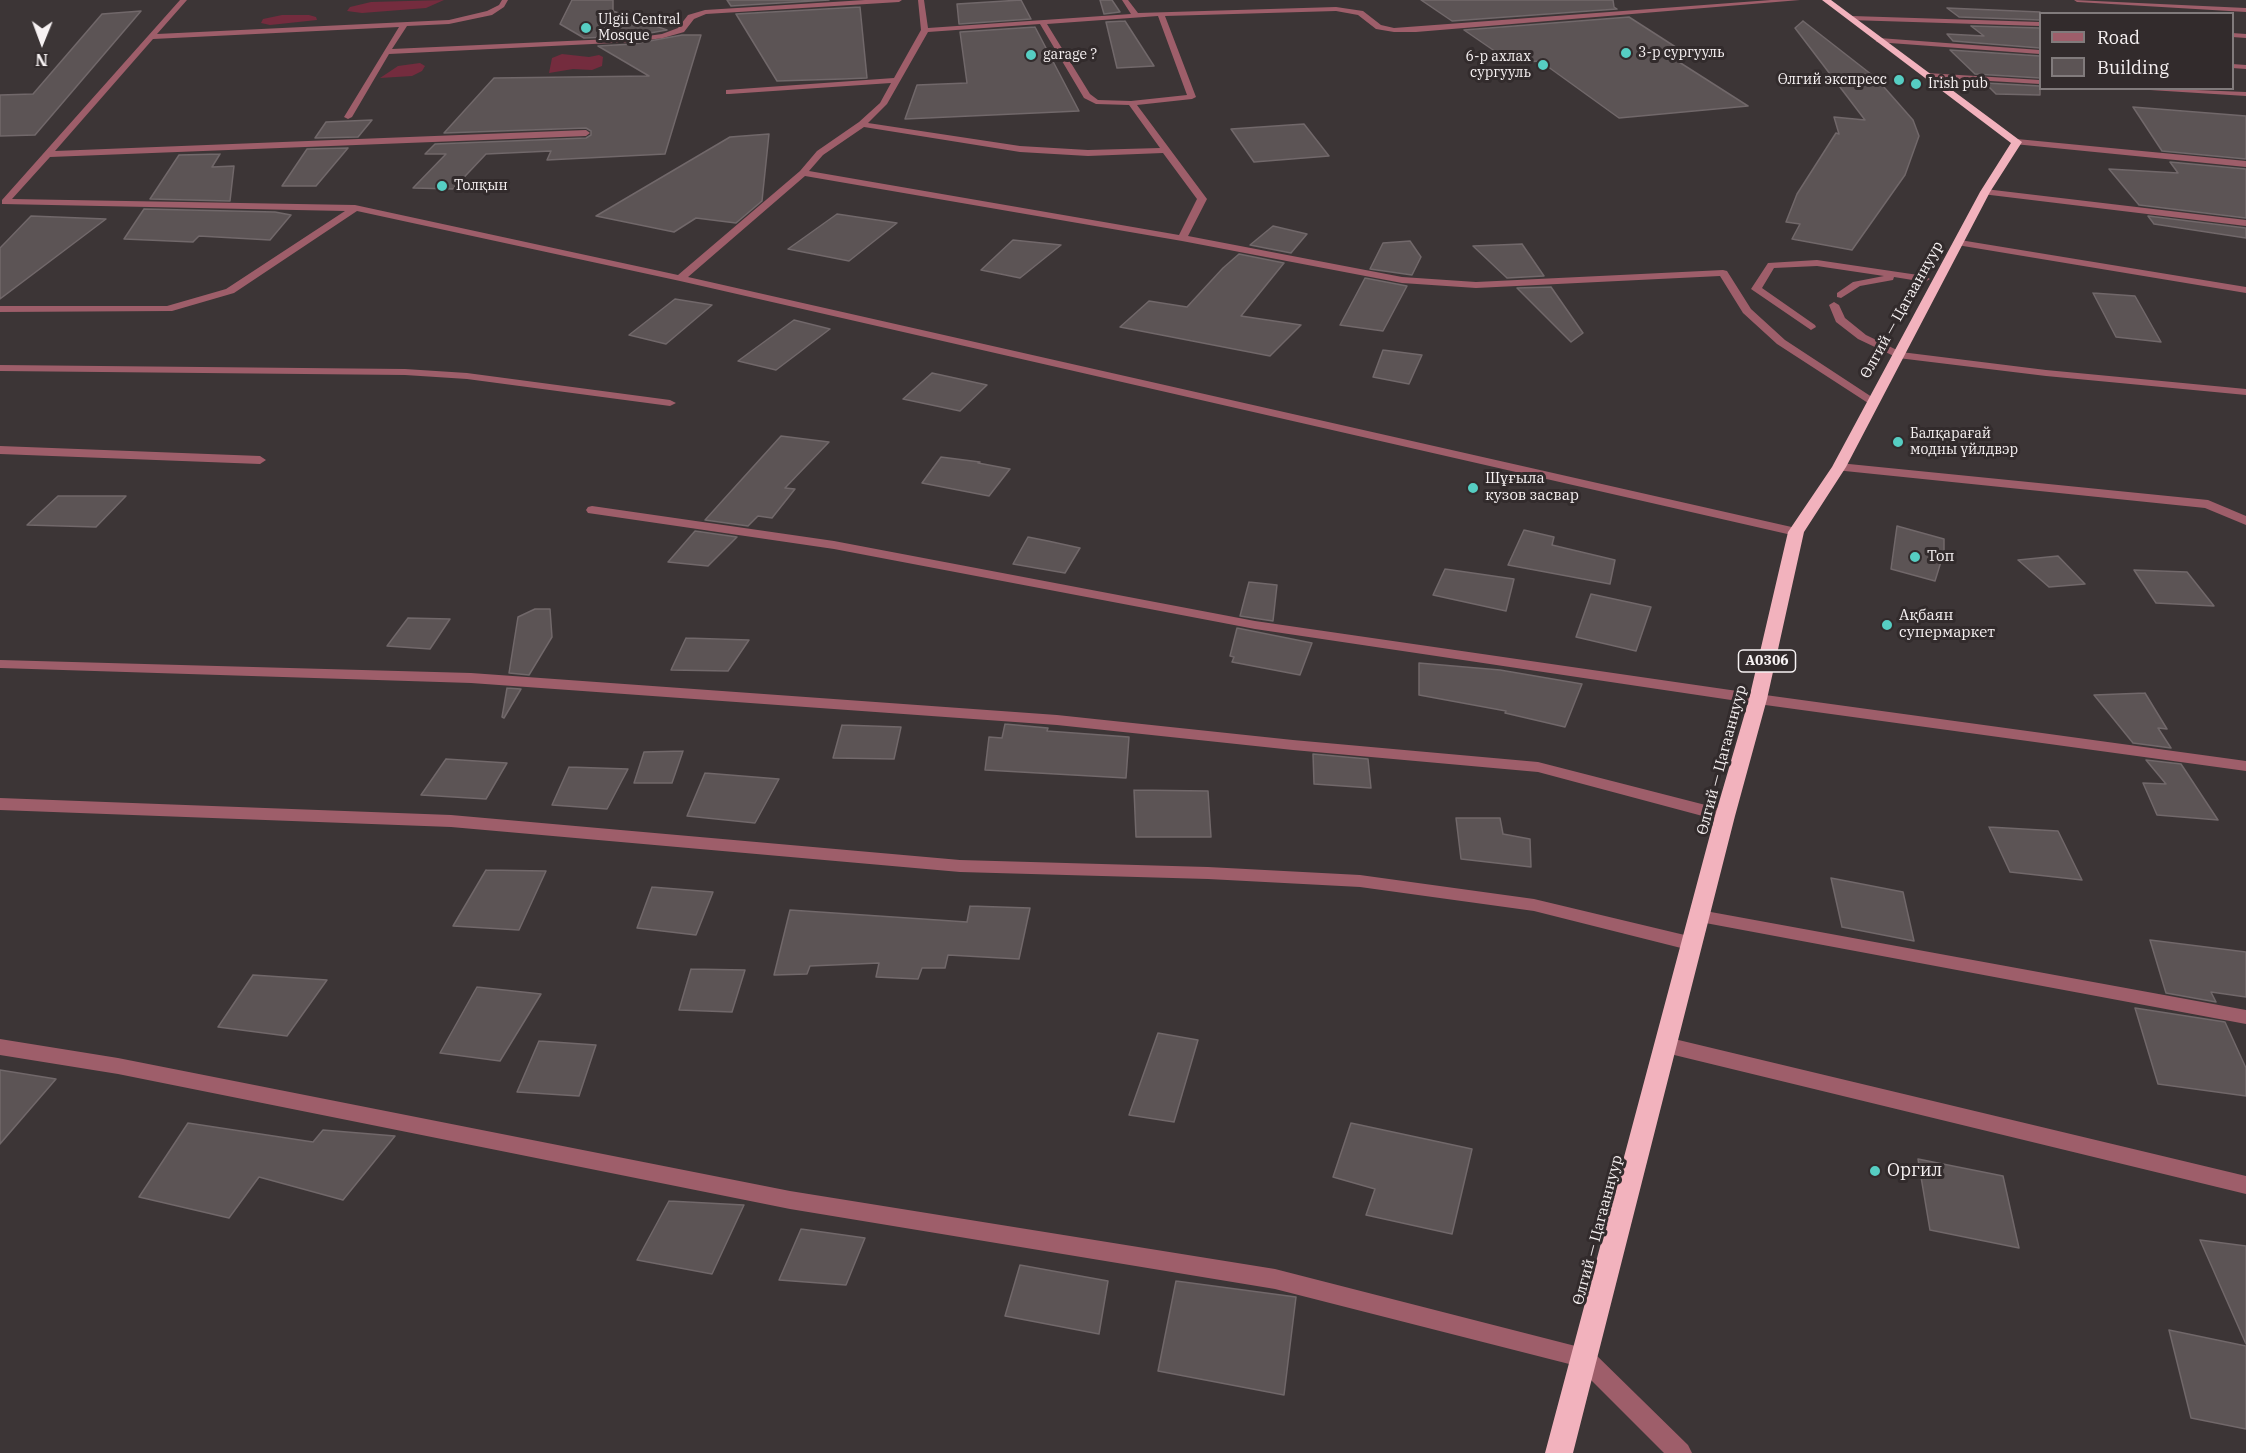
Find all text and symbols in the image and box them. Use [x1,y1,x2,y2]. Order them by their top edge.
north arrow [12,12,72,72]
place label: Ulgii Central Mosque [598,12,681,44]
legend [2039,12,2234,90]
marker: Ulgii Central Mosque [579,21,593,35]
text: Road [2097,26,2140,49]
place label: 3-р сургууль [1638,45,1725,61]
marker: 3-р сургууль [1619,46,1633,60]
place label: garage ? [1043,47,1097,63]
marker: garage ? [1024,48,1038,62]
place label: 6-р ахлах сургууль [1466,49,1531,82]
text: N [35,50,48,70]
text: Building [2097,56,2169,79]
marker: 6-р ахлах сургууль [1536,58,1550,72]
place label: Өлгий экспресс [1778,72,1887,88]
marker: Өлгий экспресс [1892,73,1906,87]
place label: Irish pub [1928,76,1988,92]
marker: Irish pub [1909,77,1923,91]
place label: Толқын [454,178,508,194]
marker: Толқын [435,179,449,193]
street label: Өлгий — Цагааннуур [1857,238,1947,382]
place label: Балқарағай модны үйлдвэр [1910,426,2018,458]
marker: Балқарағай модны үйлдвэр [1891,435,1905,449]
place label: Шұғыла кузов засвар [1485,470,1579,505]
marker: Шұғыла кузов засвар [1466,481,1480,495]
place label: Топ [1927,548,1954,566]
marker: Топ [1908,550,1922,564]
place label: Ақбаян супермаркет [1899,607,1995,642]
marker: Ақбаян супермаркет [1880,618,1894,632]
road number: A0306 [1738,650,1796,672]
street label: Өлгий — Цагааннуур [1693,683,1751,837]
street label: Өлгий — Цагааннуур [1569,1153,1627,1307]
place label: Оргил [1887,1160,1942,1182]
marker: Оргил [1868,1164,1882,1178]

